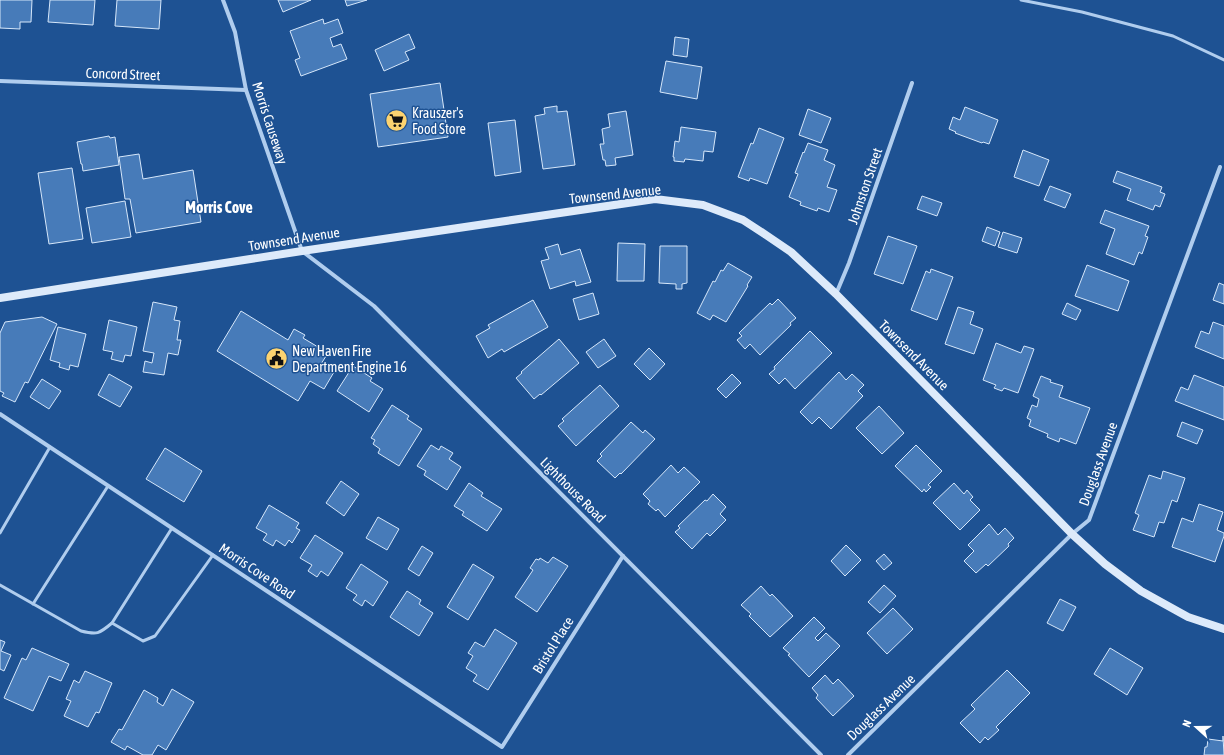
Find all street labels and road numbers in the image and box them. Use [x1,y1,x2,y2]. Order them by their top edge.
street label: Concord Street [85,65,161,83]
street label: Morris Causeway [249,80,291,166]
street label: Johnston Street [844,146,886,226]
street label: Townsend Avenue [568,181,662,207]
street label: Townsend Avenue [247,224,341,254]
street label: Townsend Avenue [876,317,952,393]
street label: Douglass Avenue [1075,420,1121,508]
street label: Lighthouse Road [537,454,609,526]
street label: Morris Cove Road [216,540,298,602]
street label: Bristol Place [529,614,577,676]
street label: Douglass Avenue [844,671,918,743]

